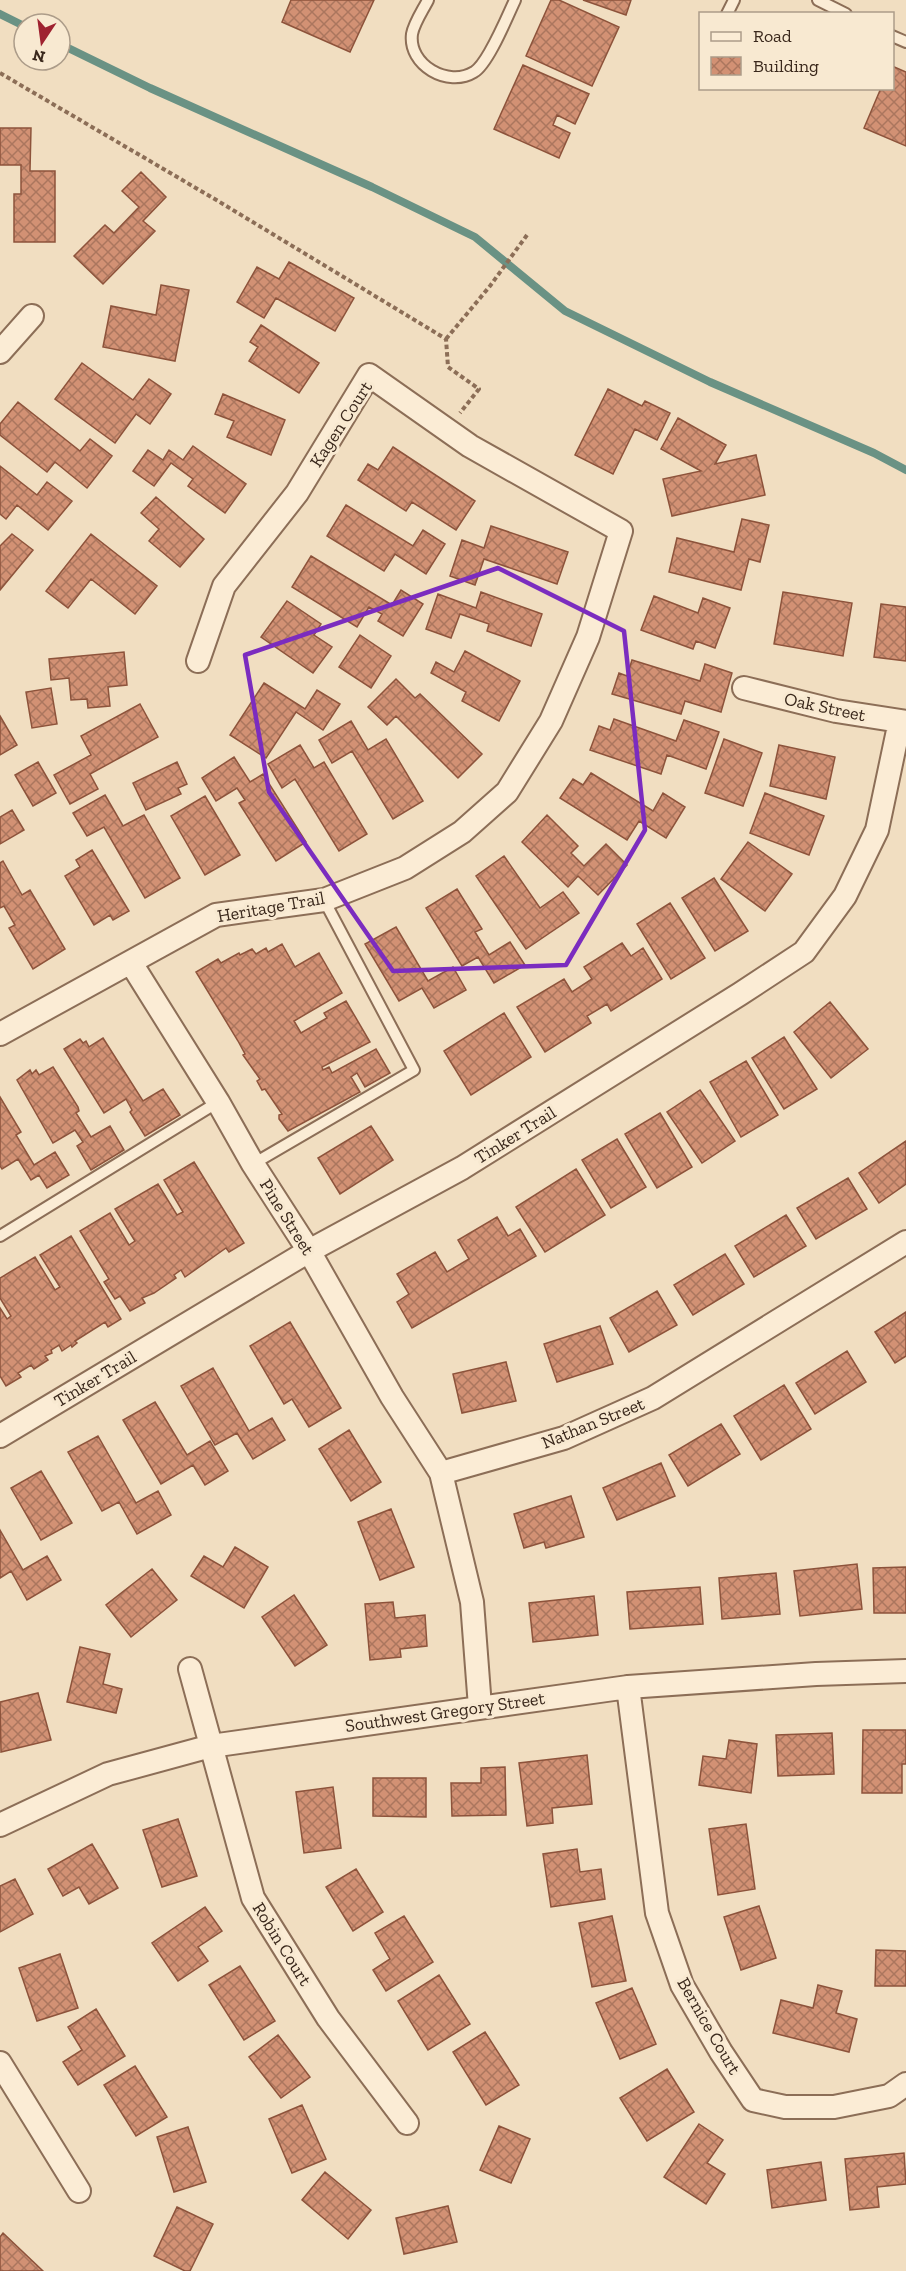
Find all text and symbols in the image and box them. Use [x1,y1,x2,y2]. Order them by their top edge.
north arrow [12,12,72,72]
legend [699,12,894,90]
text: Road [753,25,792,47]
text: N [31,46,47,67]
text: Building [753,55,819,77]
street label: Kagen Court [305,377,377,471]
street label: Oak Street [782,688,868,726]
street label: Heritage Trail [216,887,327,927]
street label: Tinker Trail [470,1101,560,1169]
street label: Pine Street [255,1175,319,1259]
street label: Tinker Trail [50,1346,140,1412]
street label: Nathan Street [538,1392,648,1454]
street label: Southwest Gregory Street [344,1687,547,1737]
street label: Robin Court [248,1898,317,1990]
street label: Bernice Court [672,1974,746,2079]

